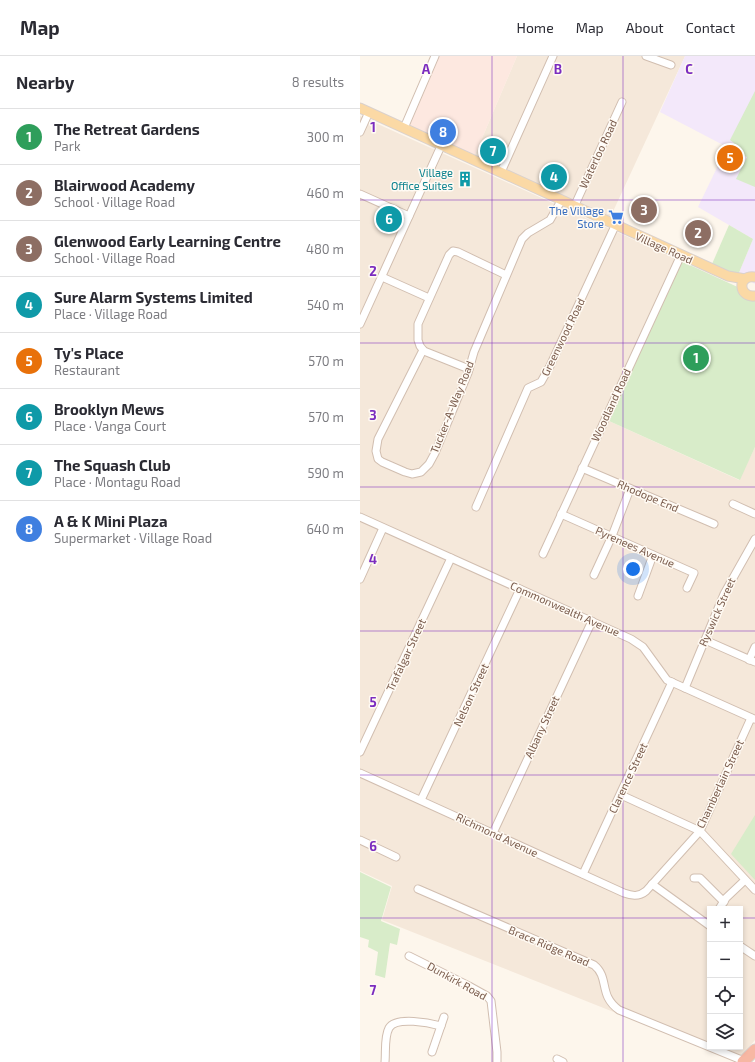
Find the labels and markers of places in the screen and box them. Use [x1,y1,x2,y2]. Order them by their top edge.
pin: 8 [430,117,456,147]
pin: 7 [480,136,506,166]
pin: 5 [717,143,743,173]
pin: 4 [541,162,567,192]
place label: Village Office Suites [391,166,453,192]
building icon: Village Office Suites [456,170,474,188]
pin: 3 [631,195,657,225]
pin: 6 [376,204,402,234]
place label: The Village Store [549,204,604,230]
supermarket icon: The Village Store [607,208,625,226]
pin: 2 [685,218,711,248]
pin: 1 [683,343,709,373]

